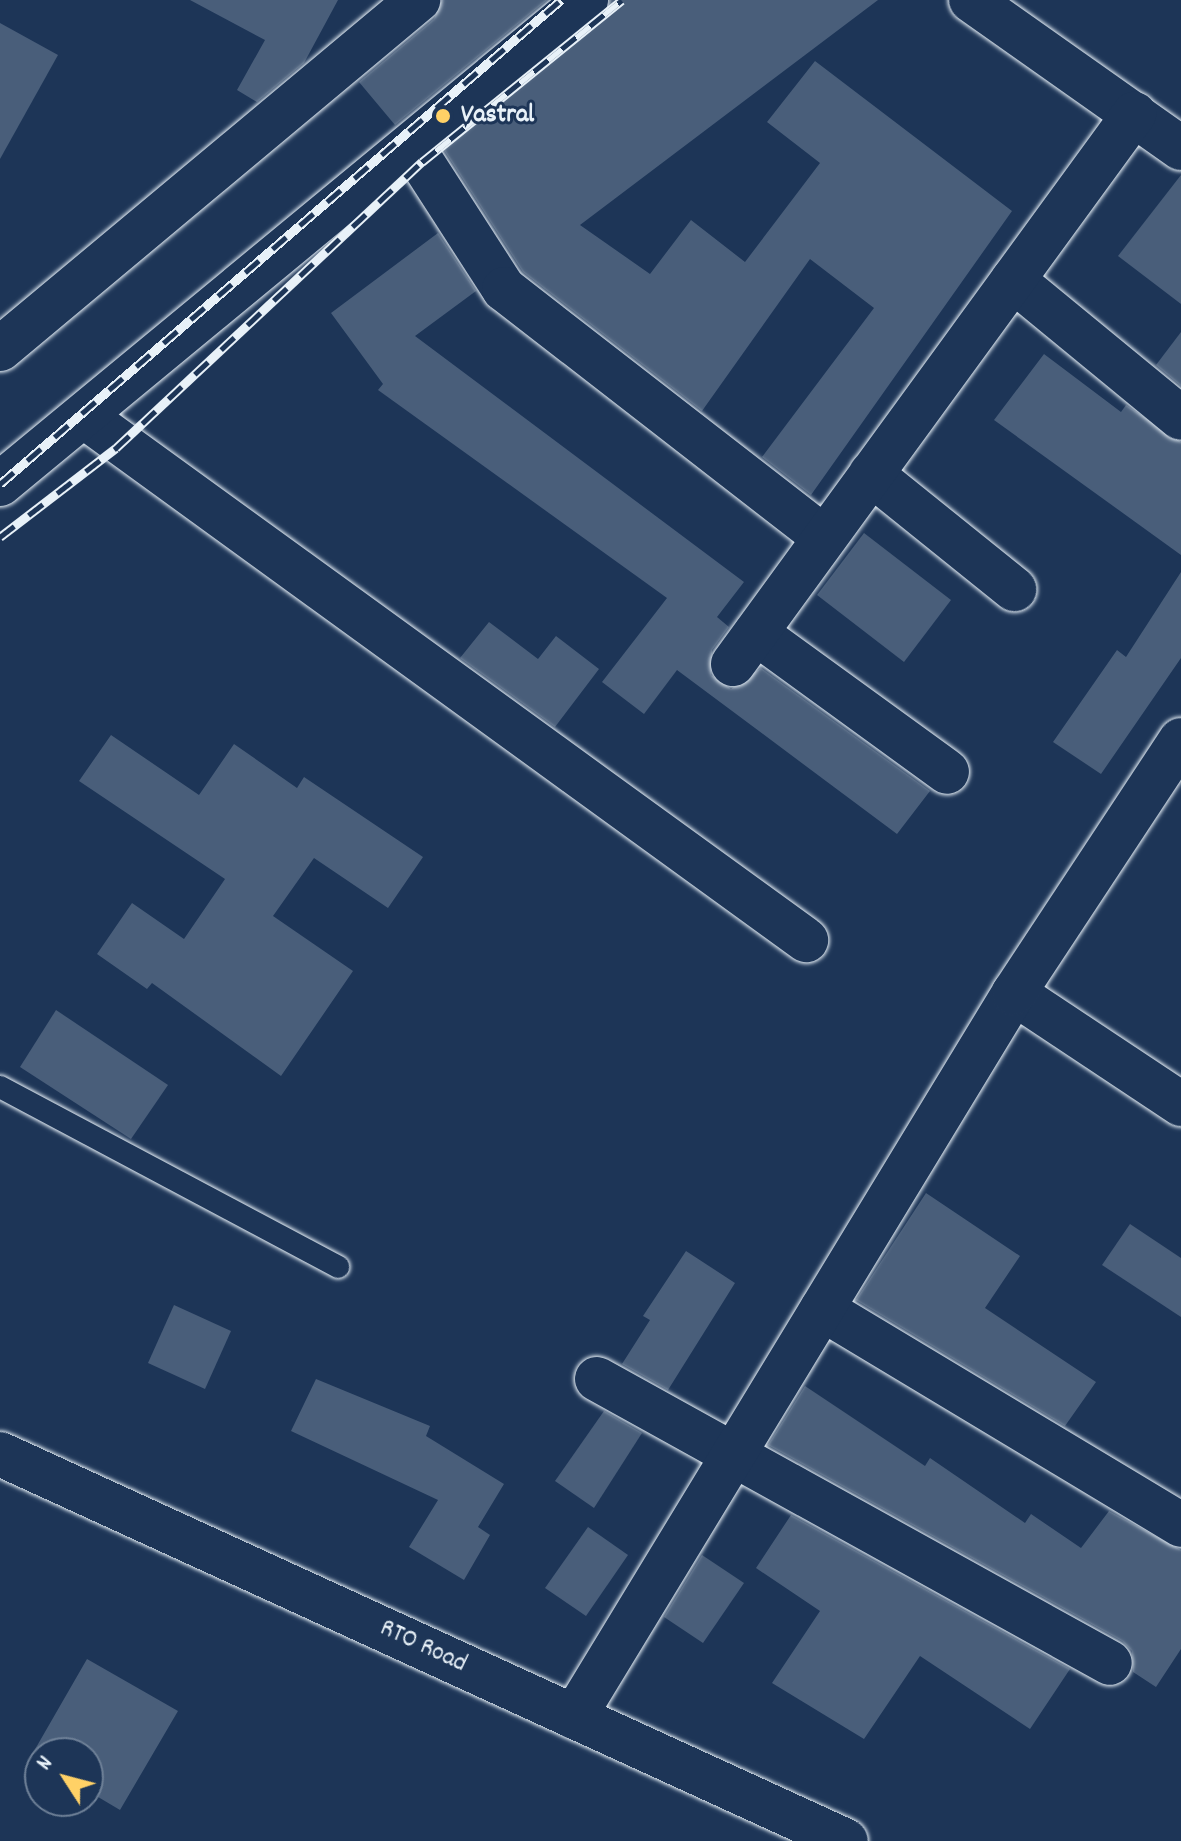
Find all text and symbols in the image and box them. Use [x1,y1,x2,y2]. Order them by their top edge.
place label: Vastral [461,100,534,132]
marker: Vastral [432,105,454,127]
street label: RTO Road [374,1613,472,1681]
north arrow [24,1737,104,1817]
text: N [30,1750,62,1777]

